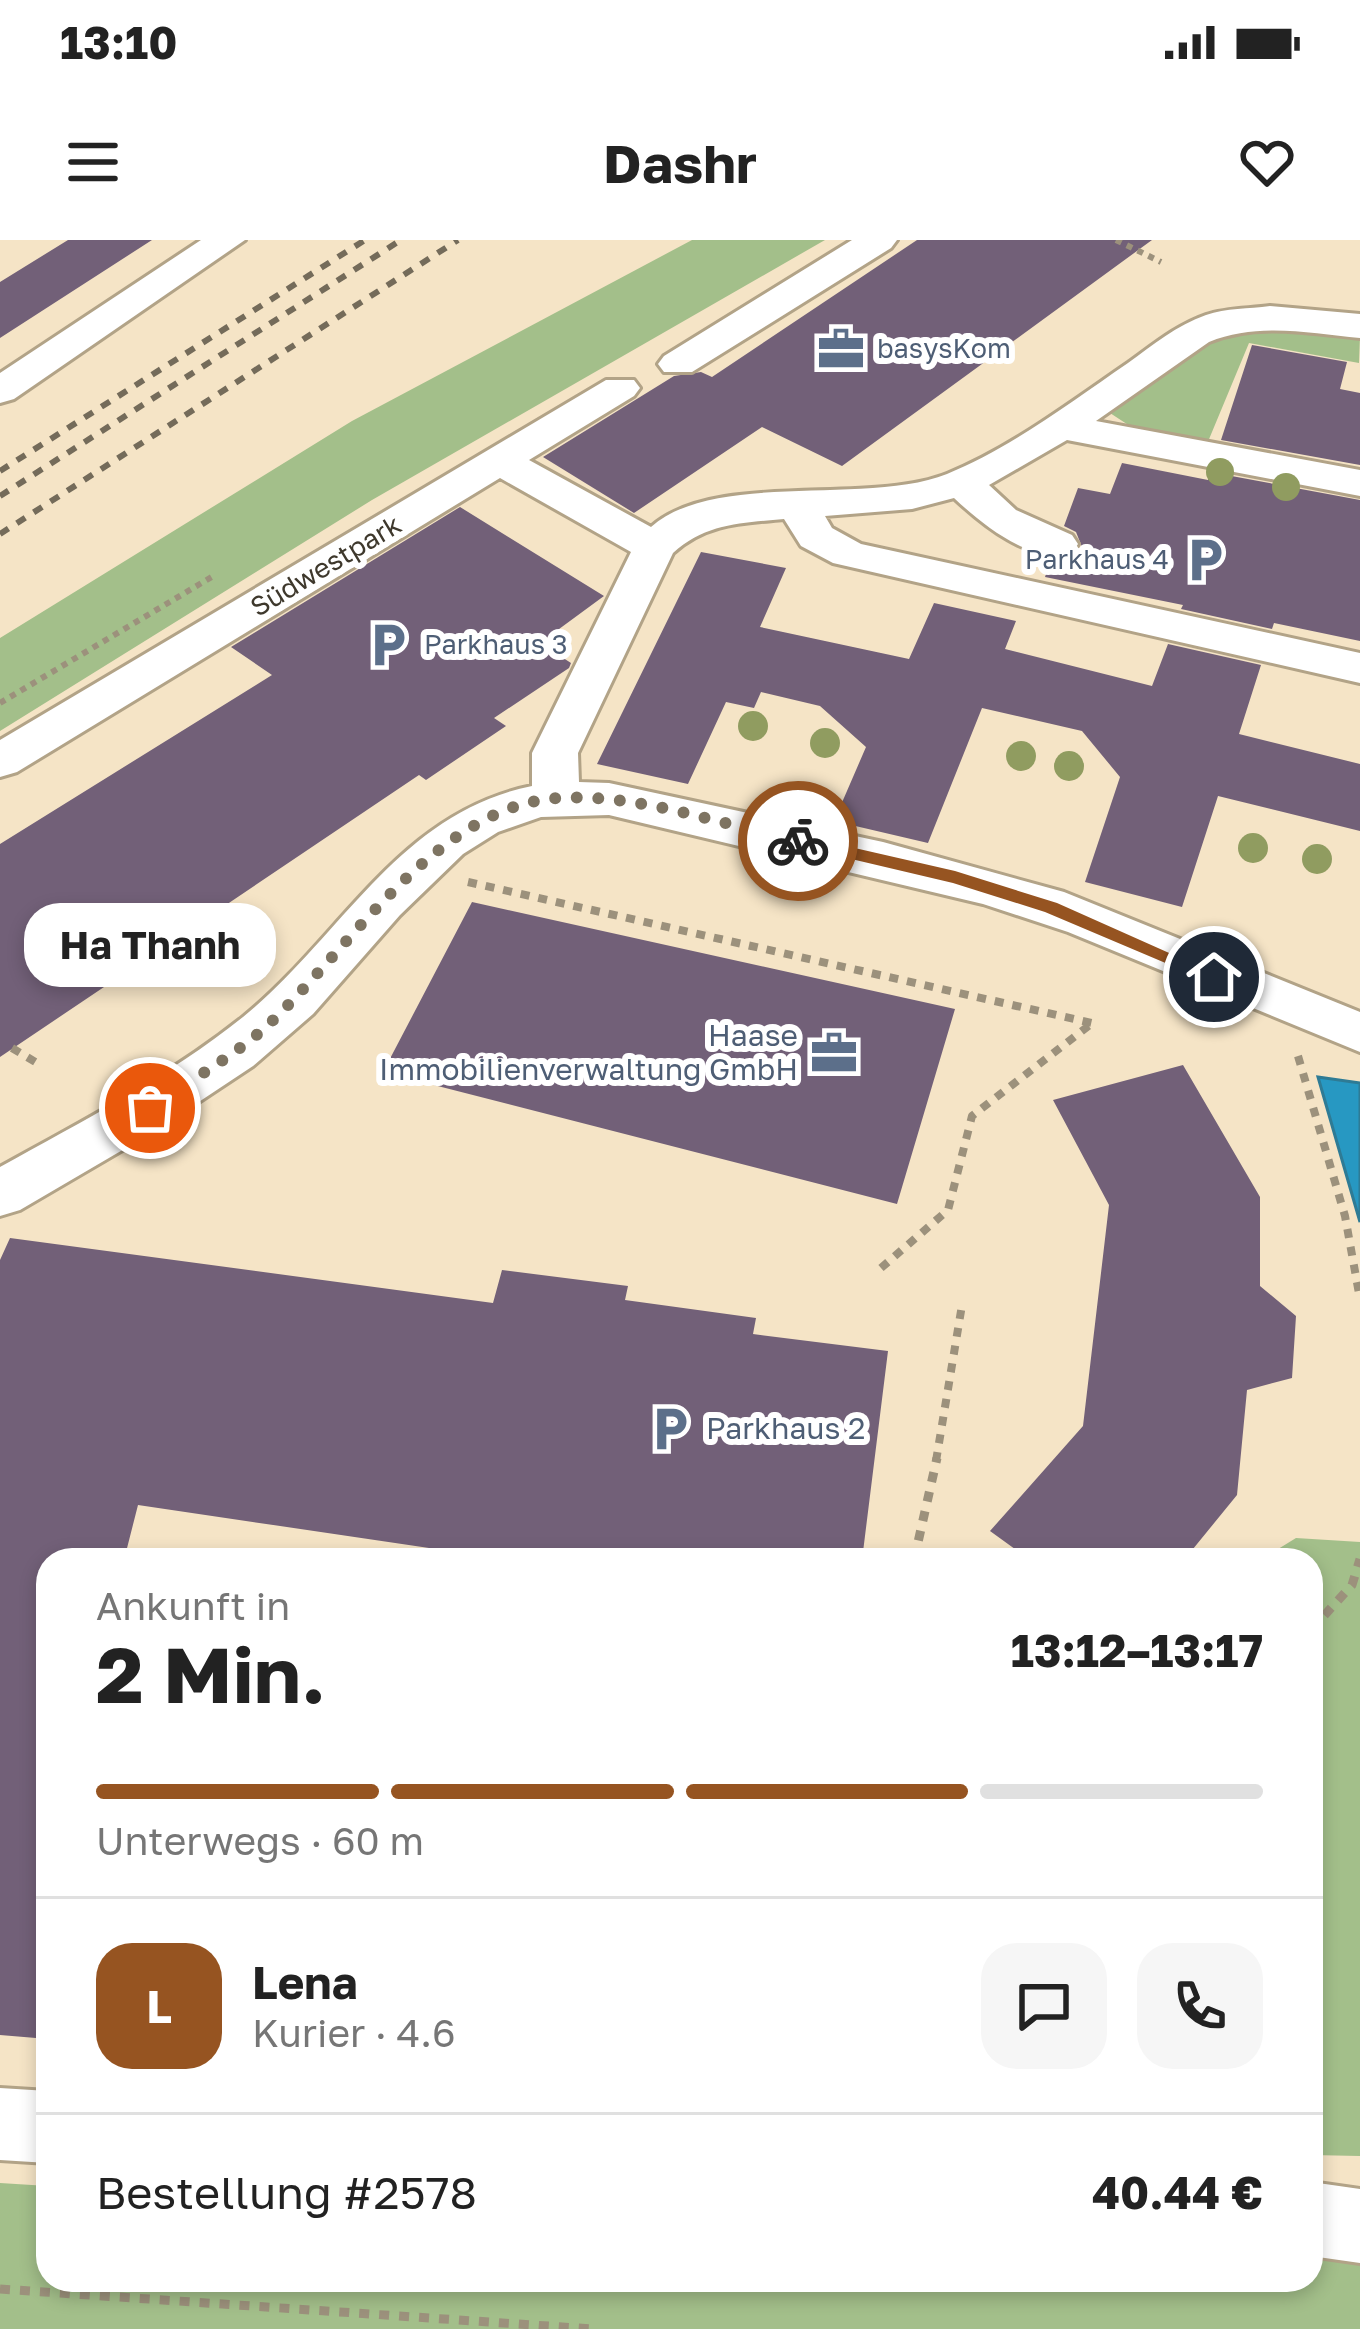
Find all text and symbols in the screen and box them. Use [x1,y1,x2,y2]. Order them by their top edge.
text: 13:10 [60,15,177,69]
icon: menu [60,129,126,195]
icon: heart [1234,129,1300,195]
text: Dashr [603,130,757,195]
office icon: basysKom [816,324,866,374]
place label: basysKom [877,332,1011,364]
street label: Südwestpark [244,508,407,623]
parking icon: Parkhaus 4 [1180,535,1230,585]
place label: Parkhaus 4 [1025,543,1169,575]
parking icon: Parkhaus 3 [363,620,413,670]
place label: Parkhaus 3 [424,628,568,660]
courier [738,781,858,901]
icon: bike [765,808,831,874]
callout: Ha Thanh [24,904,276,988]
text: Ha Thanh [60,921,240,968]
pin [1163,926,1265,1028]
icon: home [1181,944,1247,1010]
place label: Haase Immobilienverwaltung GmbH [379,1017,798,1087]
office icon: Haase Immobilienverwaltung GmbH [809,1028,859,1078]
pin [99,1057,201,1159]
icon: bag [117,1075,183,1141]
parking icon: Parkhaus 2 [645,1404,695,1454]
place label: Parkhaus 2 [706,1410,865,1446]
text: Ankunft in [96,1582,290,1629]
text: 13:12–13:17 [1011,1623,1263,1677]
text: 2 Min. [96,1627,326,1720]
text: Unterwegs · 60 m [96,1817,424,1864]
button: chat [981,1943,1107,2069]
button: phone [1137,1943,1263,2069]
text: Lena [252,1955,358,2009]
text: L [146,1979,172,2033]
text: Kurier · 4.6 [252,2009,456,2056]
text: Bestellung #2578 [96,2165,477,2219]
text: 40.44 € [1092,2165,1263,2219]

